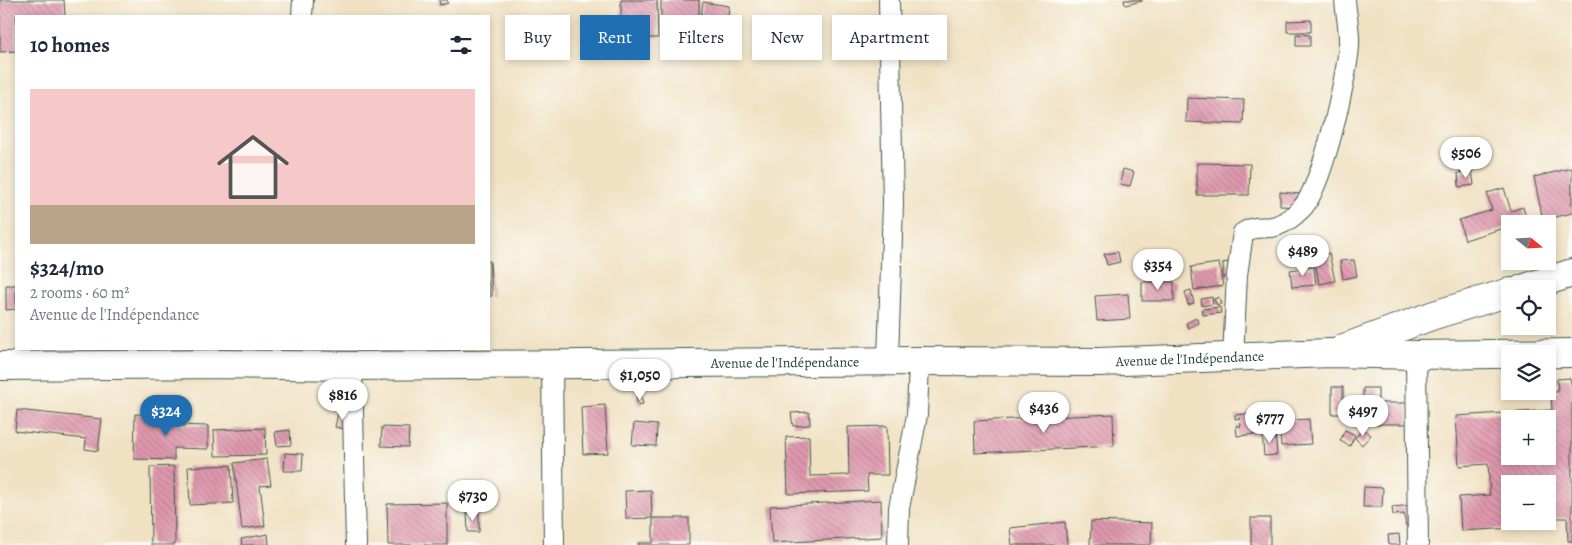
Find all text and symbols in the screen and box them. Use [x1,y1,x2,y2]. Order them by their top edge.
chip: Buy [505,15,570,60]
chip: Rent [580,15,650,60]
chip: Filters [660,15,742,60]
chip: New [752,15,822,60]
chip: Apartment [832,15,947,60]
text: 10 homes [30,31,110,59]
icon: filters [447,31,475,59]
icon: home [208,122,298,212]
pin: $506 [1436,136,1496,179]
text: $506 [1451,142,1481,164]
north arrow [1501,215,1556,270]
map controls [1501,215,1556,530]
pin: $489 [1273,234,1333,277]
text: $489 [1288,240,1318,262]
pin: $354 [1128,248,1188,291]
text: $324/mo [30,254,104,282]
text: $354 [1144,254,1172,276]
button: locate [1501,280,1556,335]
text: 2 rooms · 60 m² [30,282,130,304]
text: Avenue de l'Indépendance [30,304,200,326]
button: layers [1501,345,1556,400]
street label: Avenue de l'Indépendance [1114,347,1265,371]
street label: Avenue de l'Indépendance [710,353,859,373]
pin: $1,050 [599,358,681,401]
text: $1,050 [620,364,660,386]
pin: $816 [313,378,373,421]
text: $816 [329,384,357,406]
pin: $436 [1014,392,1074,434]
pin: $324 [136,394,196,437]
pin: $497 [1333,394,1393,437]
text: $436 [1029,397,1059,419]
text: $324 [151,400,181,422]
text: $497 [1348,400,1378,422]
pin: $777 [1240,402,1300,444]
text: $777 [1256,407,1284,429]
button: + [1501,410,1556,465]
button: − [1501,475,1556,530]
pin: $730 [443,480,503,522]
text: $730 [458,485,488,507]

